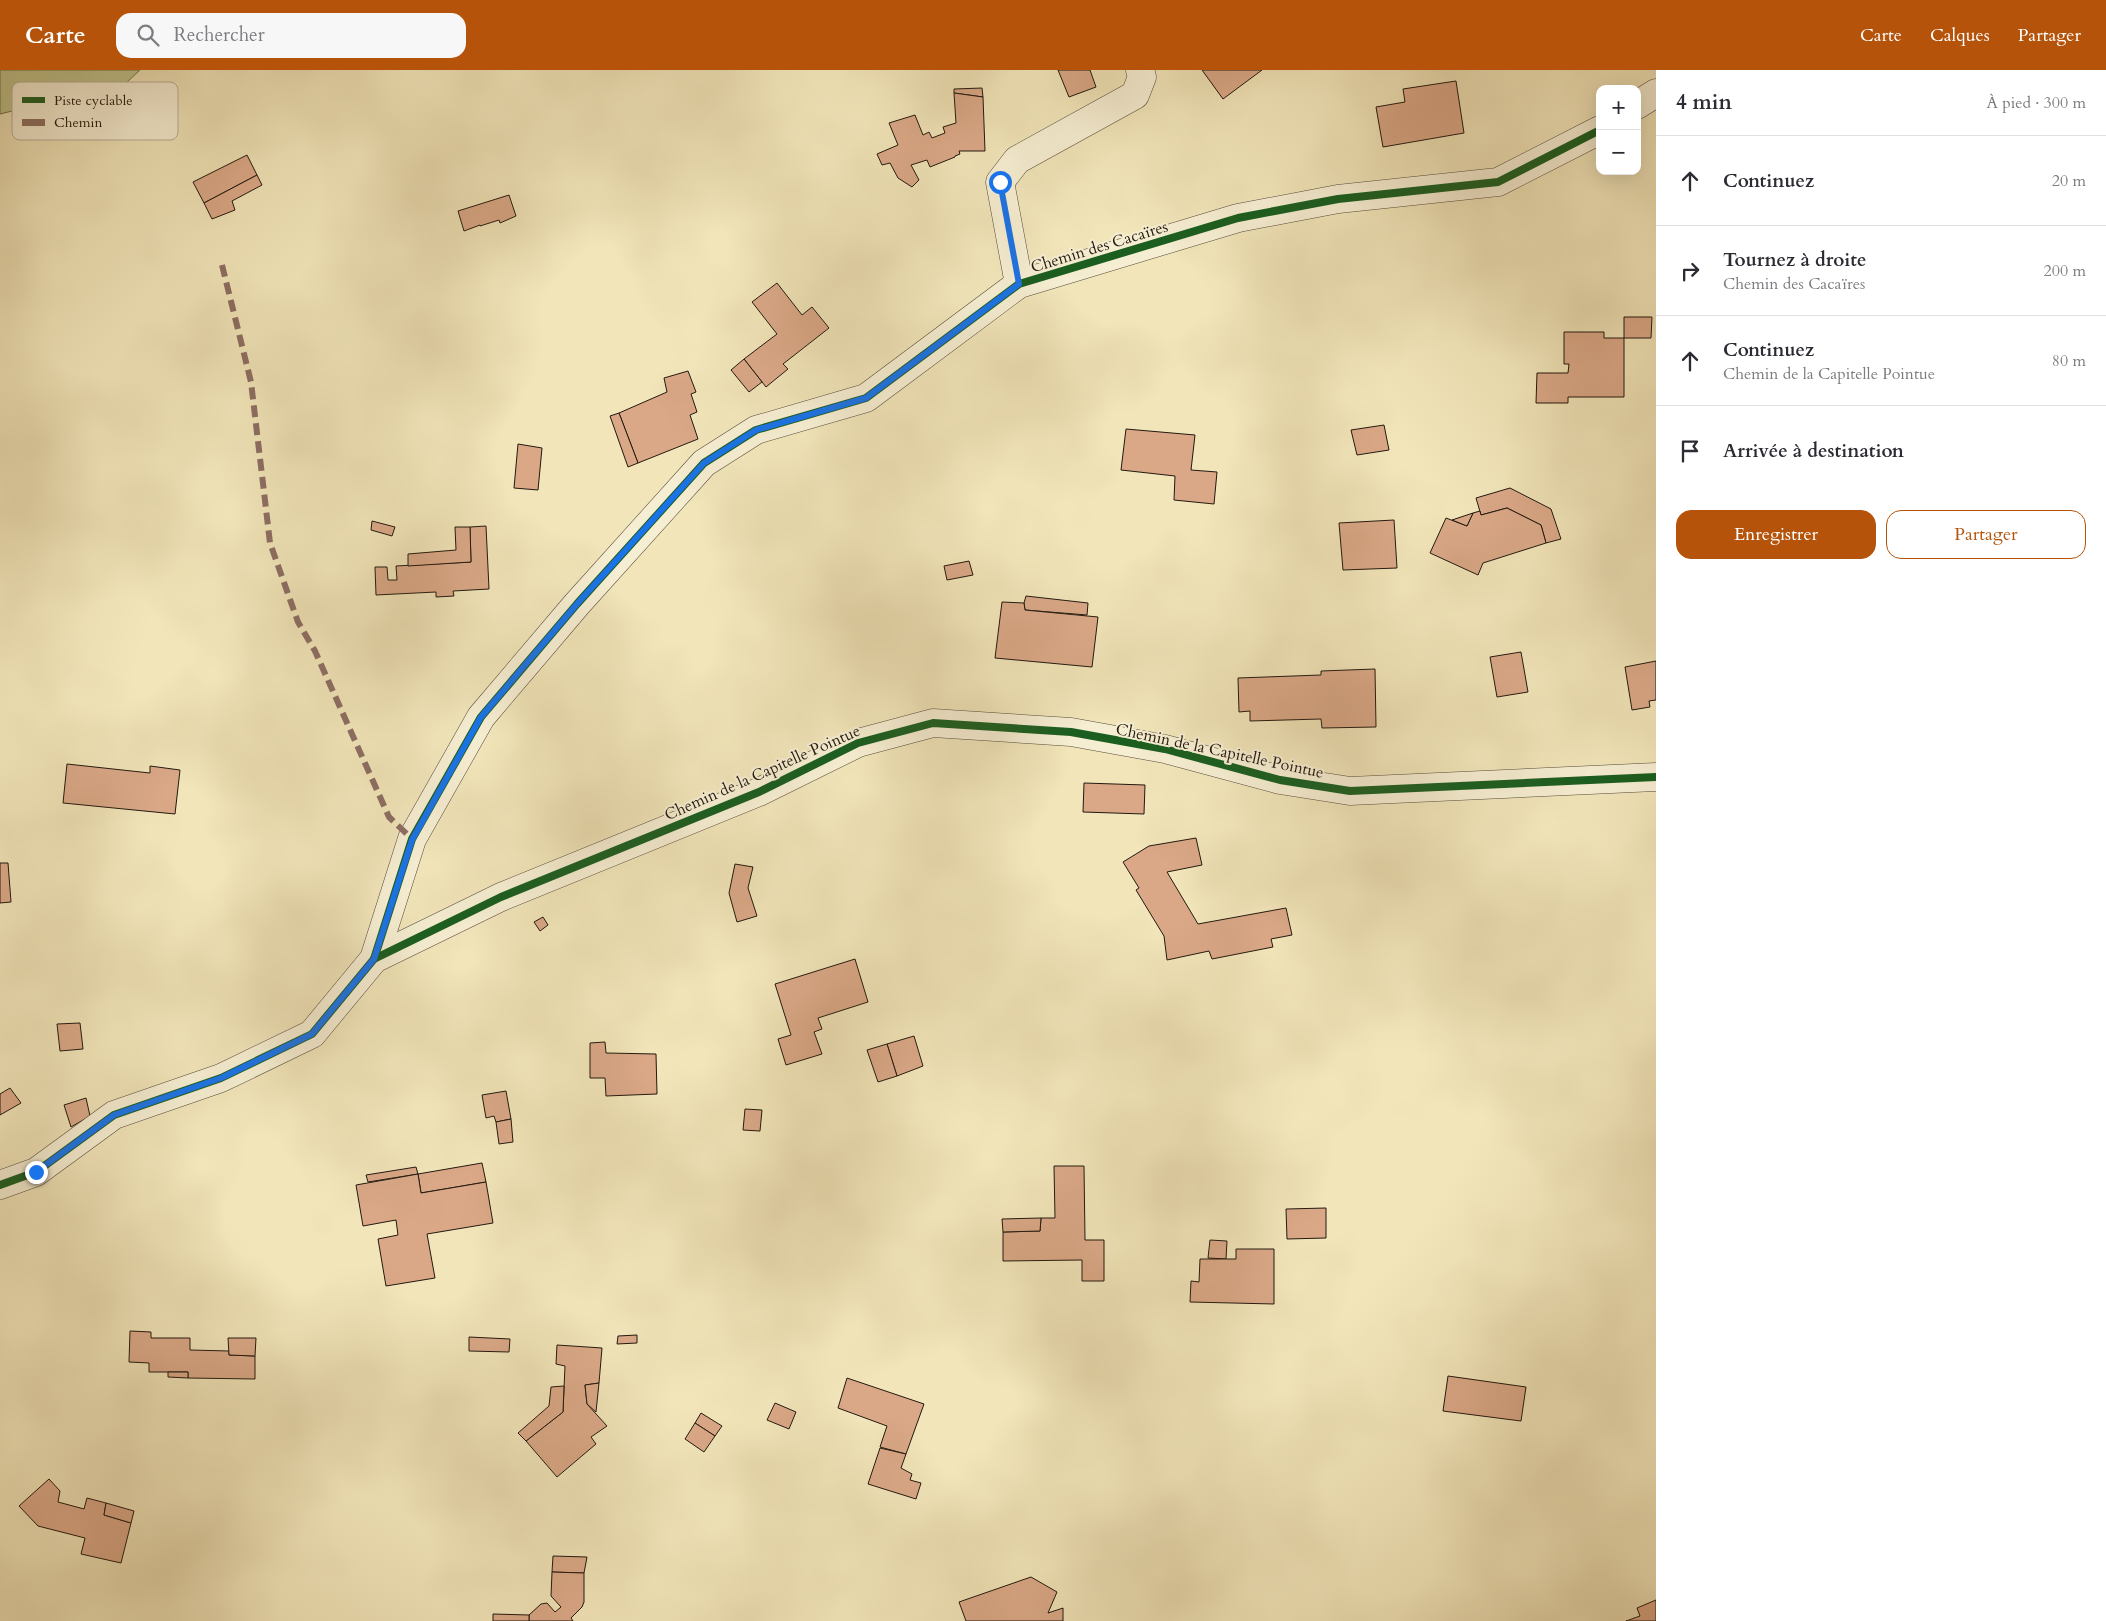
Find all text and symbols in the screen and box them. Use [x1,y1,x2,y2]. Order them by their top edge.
search box [116,13,466,58]
text: Carte [25,19,86,52]
icon: search [134,21,162,49]
text: Rechercher [174,22,265,48]
text: Carte [1860,23,1902,48]
text: Calques [1930,23,1990,48]
text: Partager [2018,23,2081,48]
legend [12,82,178,140]
map controls [1596,85,1641,175]
button: + [1596,85,1641,130]
text: 4 min [1676,88,1732,117]
text: Piste cyclable [54,91,133,110]
text: À pied · 300 m [1986,92,2086,114]
text: Chemin [54,113,103,132]
button: − [1596,130,1641,175]
icon: ahead [1676,167,1704,195]
text: Continuez [1723,168,1814,194]
text: 20 m [2052,170,2086,192]
route start [989,171,1012,194]
street label: Chemin des Cacaïres [1028,216,1171,278]
text: Tournez à droite [1723,247,1866,273]
icon: right [1676,257,1704,285]
text: 200 m [2044,260,2086,282]
text: Chemin des Cacaïres [1723,273,1865,295]
text: Continuez [1723,337,1814,363]
icon: ahead [1676,347,1704,375]
text: 80 m [2052,350,2086,372]
text: Chemin de la Capitelle Pointue [1723,363,1935,385]
icon: arrive [1676,437,1704,465]
text: Arrivée à destination [1723,438,1904,464]
button: Enregistrer [1676,510,1876,559]
button: Partager [1886,510,2086,559]
street label: Chemin de la Capitelle Pointue [1114,718,1326,784]
street label: Chemin de la Capitelle Pointue [661,720,864,826]
route end [25,1161,48,1184]

